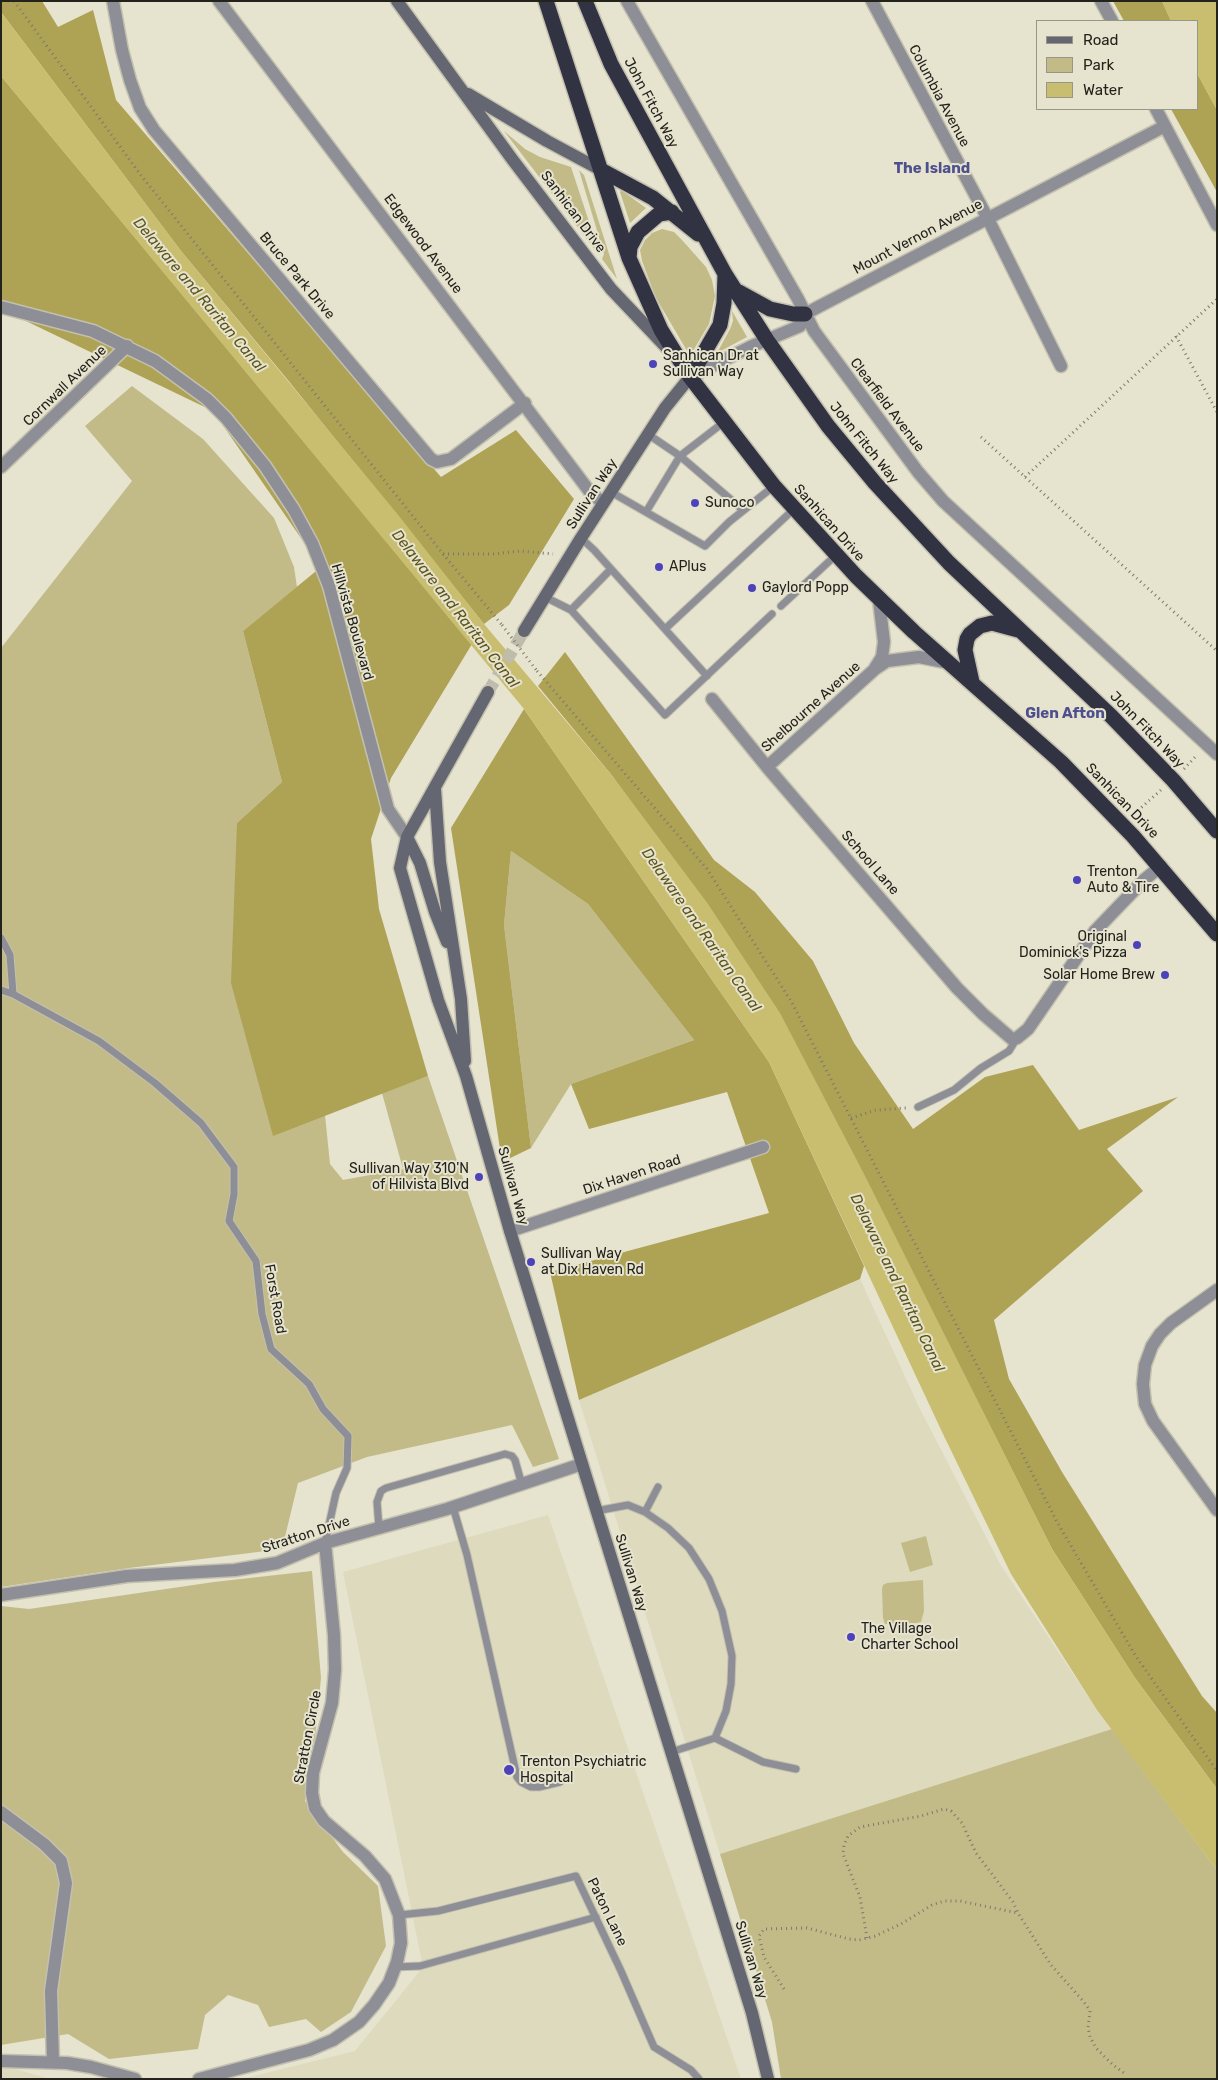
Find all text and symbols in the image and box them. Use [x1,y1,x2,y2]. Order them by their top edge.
legend [1036,20,1198,110]
text: Road [1083,31,1119,49]
street label: Columbia Avenue [905,42,973,150]
street label: John Fitch Way [620,55,682,151]
text: Park [1083,56,1114,74]
text: Water [1083,81,1123,99]
district label: The Island [894,160,970,178]
street label: Sanhican Drive [537,168,609,256]
street label: Edgewood Avenue [380,191,466,297]
street label: Mount Vernon Avenue [851,196,985,278]
water label: Delaware and Raritan Canal [129,214,269,376]
street label: Bruce Park Drive [256,229,338,323]
street label: Cornwall Avenue [20,342,110,430]
place label: Sanhican Dr at Sullivan Way [663,348,759,381]
street label: Clearfield Avenue [846,355,928,455]
marker: Sanhican Dr at Sullivan Way [647,358,659,370]
street label: John Fitch Way [826,399,902,487]
street label: Sullivan Way [563,456,621,532]
street label: Sanhican Drive [790,481,868,565]
place label: Sunoco [705,495,754,511]
marker: Sunoco [689,497,701,509]
water label: Delaware and Raritan Canal [388,526,522,692]
place label: APlus [669,559,706,575]
marker: APlus [653,561,665,573]
street label: Hillvista Boulevard [327,562,377,682]
place label: Gaylord Popp [762,580,849,596]
marker: Gaylord Popp [746,582,758,594]
street label: Shelbourne Avenue [758,658,864,756]
street label: John Fitch Way [1106,688,1188,772]
district label: Glen Afton [1025,705,1105,723]
street label: Sanhican Drive [1082,760,1162,842]
street label: School Lane [837,827,903,899]
water label: Delaware and Raritan Canal [637,845,765,1015]
place label: Trenton Auto & Tire [1087,864,1159,896]
marker: Trenton Auto & Tire [1071,874,1083,886]
place label: Original Dominick's Pizza [1019,929,1127,962]
marker: Original Dominick's Pizza [1131,939,1143,951]
place label: Solar Home Brew [1043,967,1155,983]
marker: Solar Home Brew [1159,969,1171,981]
street label: Sullivan Way [494,1145,532,1227]
street label: Dix Haven Road [581,1151,683,1199]
place label: Sullivan Way 310'N of Hilvista Blvd [349,1161,469,1194]
marker: Sullivan Way 310'N of Hilvista Blvd [473,1171,485,1183]
water label: Delaware and Raritan Canal [846,1191,948,1375]
place label: Sullivan Way at Dix Haven Rd [541,1246,644,1278]
marker: Sullivan Way at Dix Haven Rd [525,1256,537,1268]
street label: Forst Road [261,1263,289,1335]
street label: Stratton Drive [260,1513,352,1557]
street label: Sullivan Way [611,1532,651,1614]
place label: The Village Charter School [861,1621,958,1654]
marker: The Village Charter School [845,1631,857,1643]
street label: Stratton Circle [291,1689,325,1785]
place label: Trenton Psychiatric Hospital [520,1754,646,1786]
marker: Trenton Psychiatric Hospital [502,1763,516,1777]
street label: Paton Lane [583,1875,631,1949]
street label: Sullivan Way [731,1919,771,2001]

